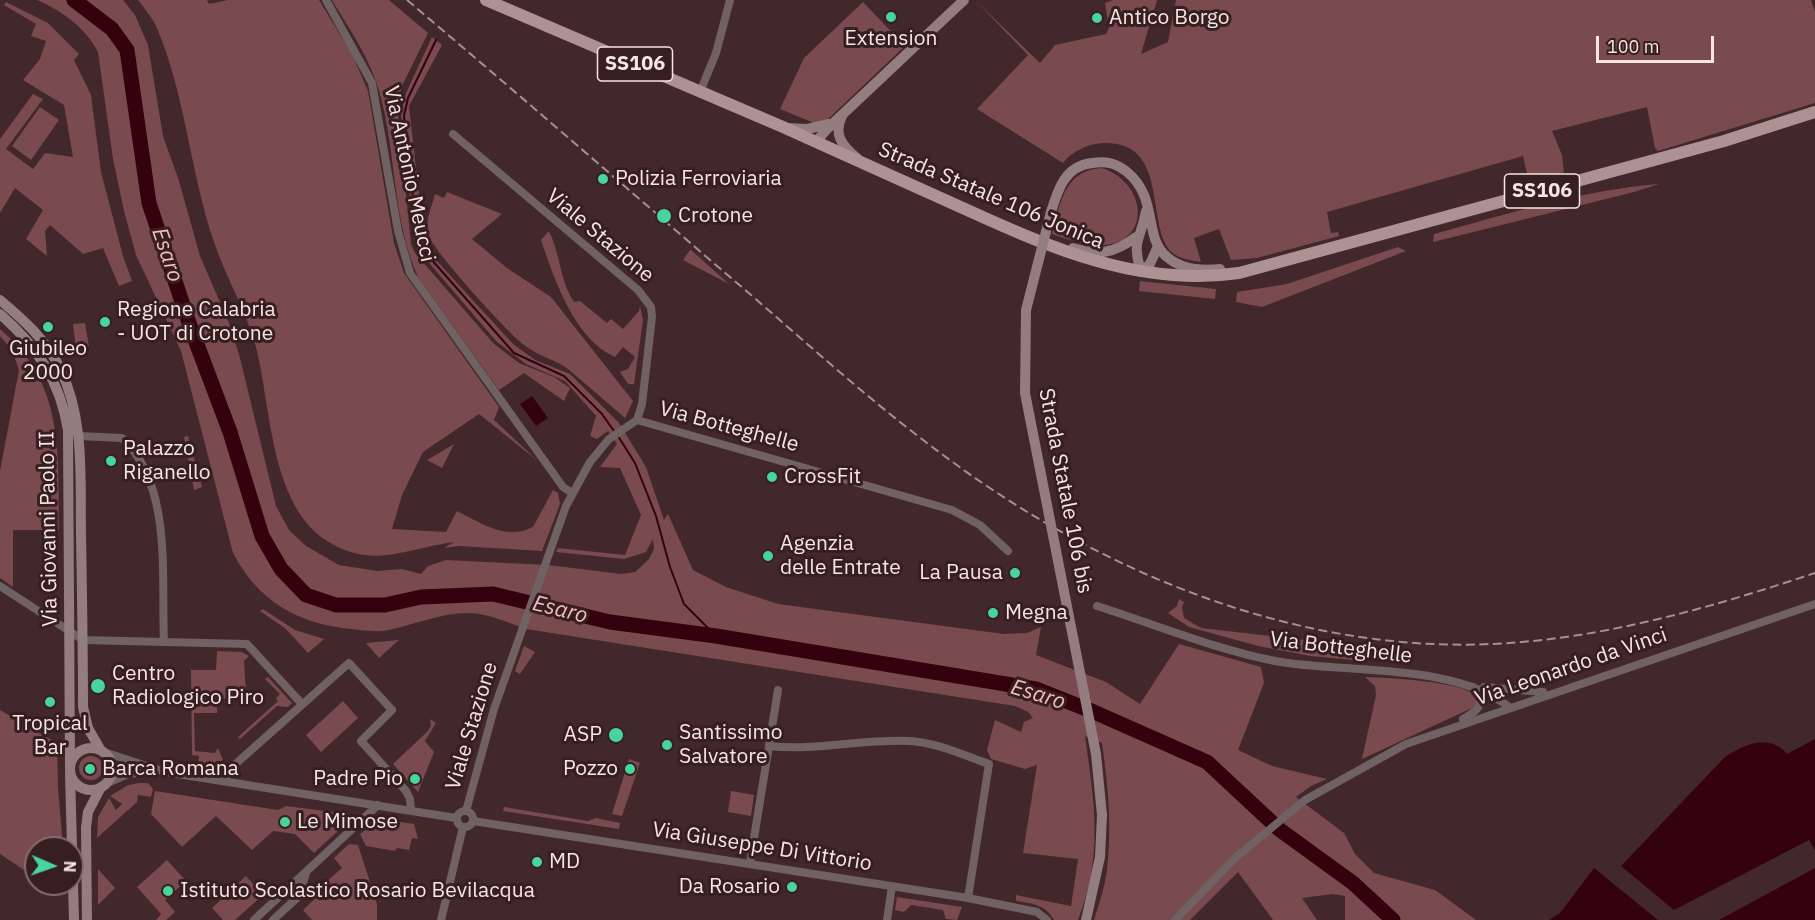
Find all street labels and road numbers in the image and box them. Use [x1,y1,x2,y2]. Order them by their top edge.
road number: SS106 [598,47,672,81]
street label: Via Antonio Meucci [378,84,440,264]
street label: Strada Statale 106 Jonica [874,137,1108,255]
road number: SS106 [1504,174,1580,208]
street label: Viale Stazione [541,184,659,288]
street label: Strada Statale 106 bis [1033,386,1097,596]
street label: Via Botteghelle [657,396,801,458]
street label: Via Giovanni Paolo II [35,431,63,627]
street label: Via Leonardo da Vinci [1472,622,1670,712]
street label: Via Botteghelle [1268,627,1414,669]
street label: Viale Stazione [441,659,503,793]
street label: Via Giuseppe Di Vittorio [650,817,874,877]

